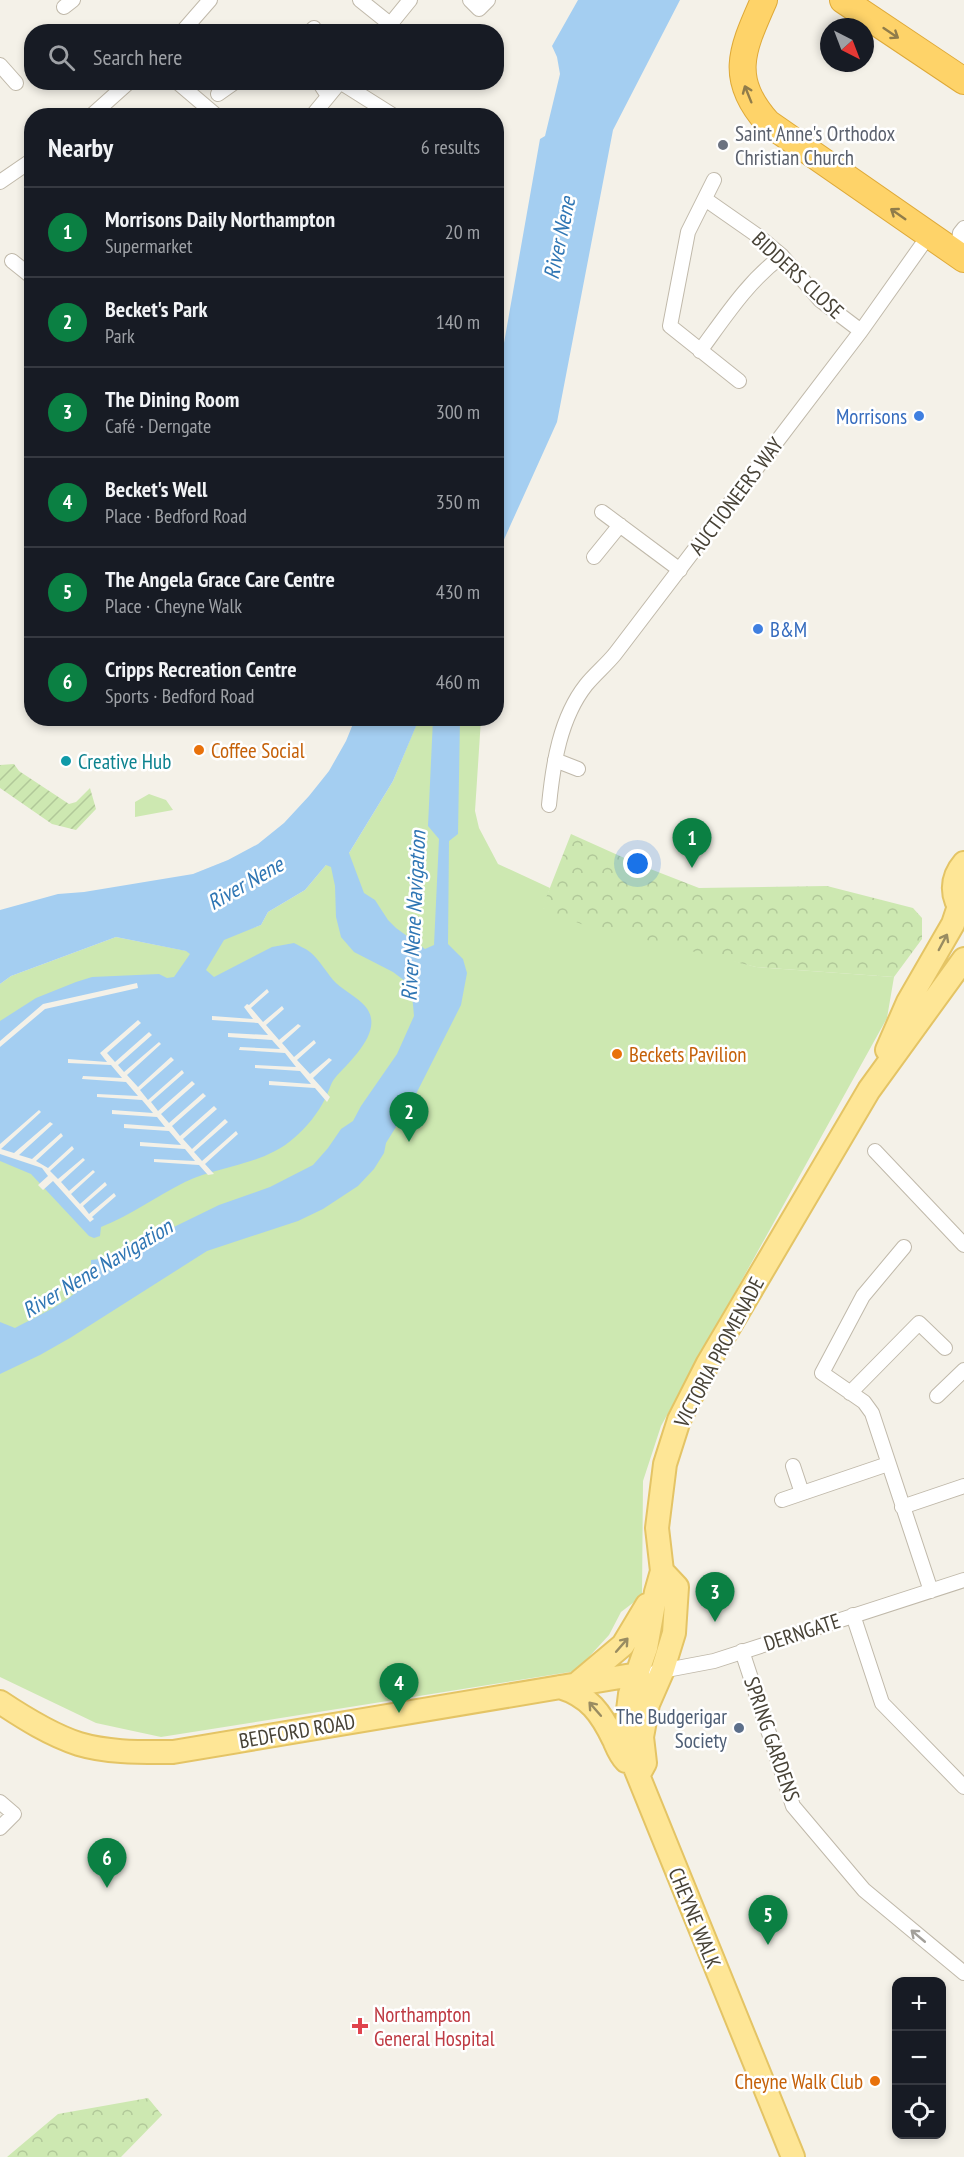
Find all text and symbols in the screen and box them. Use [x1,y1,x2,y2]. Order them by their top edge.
north arrow [820,18,874,72]
search box [24,24,504,90]
one-way arrow [883,27,899,39]
icon: search [45,41,78,74]
text: Search here [93,43,182,71]
one-way arrow [742,85,753,104]
place label: Saint Anne's Orthodox Christian Church [735,120,895,171]
text: Nearby [48,131,113,164]
text: 6 results [421,134,480,160]
marker: Saint Anne's Orthodox Christian Church [716,138,730,152]
water label: River Nene [537,192,582,282]
text: Morrisons Daily Northampton [105,205,335,233]
one-way arrow [891,208,907,220]
text: 1 [63,219,72,245]
text: 20 m [445,219,480,245]
street label: BIDDERS CLOSE [746,226,850,324]
text: Supermarket [105,233,193,259]
text: Becket's Park [105,295,208,323]
text: 2 [63,309,72,335]
text: 140 m [436,309,480,335]
text: Park [105,323,135,349]
text: The Dining Room [105,385,239,413]
text: 3 [63,399,72,425]
text: 300 m [436,399,480,425]
place label: Morrisons [836,403,907,430]
marker: Morrisons [912,409,926,423]
text: Café · Derngate [105,413,211,439]
street label: AUCTIONEERS WAY [683,432,789,560]
text: Becket's Well [105,475,207,503]
text: 4 [63,489,72,515]
text: 350 m [436,489,480,515]
text: Place · Bedford Road [105,503,247,529]
text: The Angela Grace Care Centre [105,565,335,593]
text: 5 [63,579,72,605]
text: 430 m [436,579,480,605]
text: Place · Cheyne Walk [105,593,242,619]
place label: B&M [770,616,807,643]
marker: B&M [751,622,765,636]
text: Cripps Recreation Centre [105,655,297,683]
text: 6 [63,669,72,695]
text: 460 m [436,669,480,695]
text: Sports · Bedford Road [105,683,254,709]
place label: Coffee Social [211,737,305,764]
marker: Coffee Social [192,743,206,757]
place label: Creative Hub [78,748,171,775]
marker: Creative Hub [59,754,73,768]
pin: 1 [672,818,712,868]
water label: River Nene Navigation [395,829,432,1002]
water label: River Nene [202,849,290,916]
your location [623,849,652,878]
one-way arrow [938,934,949,952]
place label: Beckets Pavilion [629,1041,747,1068]
marker: Beckets Pavilion [610,1047,624,1061]
pin: 2 [390,1092,428,1142]
water label: River Nene Navigation [17,1211,178,1324]
street label: VICTORIA PROMENADE [667,1272,770,1433]
pin: 3 [696,1572,734,1622]
street label: DERNGATE [760,1607,844,1657]
one-way arrow [615,1638,629,1653]
pin: 4 [380,1664,418,1713]
street label: SPRING GARDENS [738,1673,806,1805]
one-way arrow [588,1702,602,1717]
place label: The Budgerigar Society [616,1703,727,1754]
street label: BEDFORD ROAD [237,1708,357,1754]
marker: The Budgerigar Society [732,1721,746,1735]
pin: 6 [88,1838,126,1888]
street label: CHEYNE WALK [663,1864,727,1972]
pin: 5 [748,1896,788,1945]
one-way arrow [911,1929,926,1943]
map controls [892,1977,946,2139]
button: + [892,1977,946,2031]
place label: Northampton General Hospital [374,2001,495,2052]
marker: Northampton General Hospital [351,2017,369,2035]
button: − [892,2031,946,2085]
place label: Cheyne Walk Club [734,2068,863,2095]
marker: Cheyne Walk Club [868,2074,882,2088]
button: locate [892,2085,946,2139]

